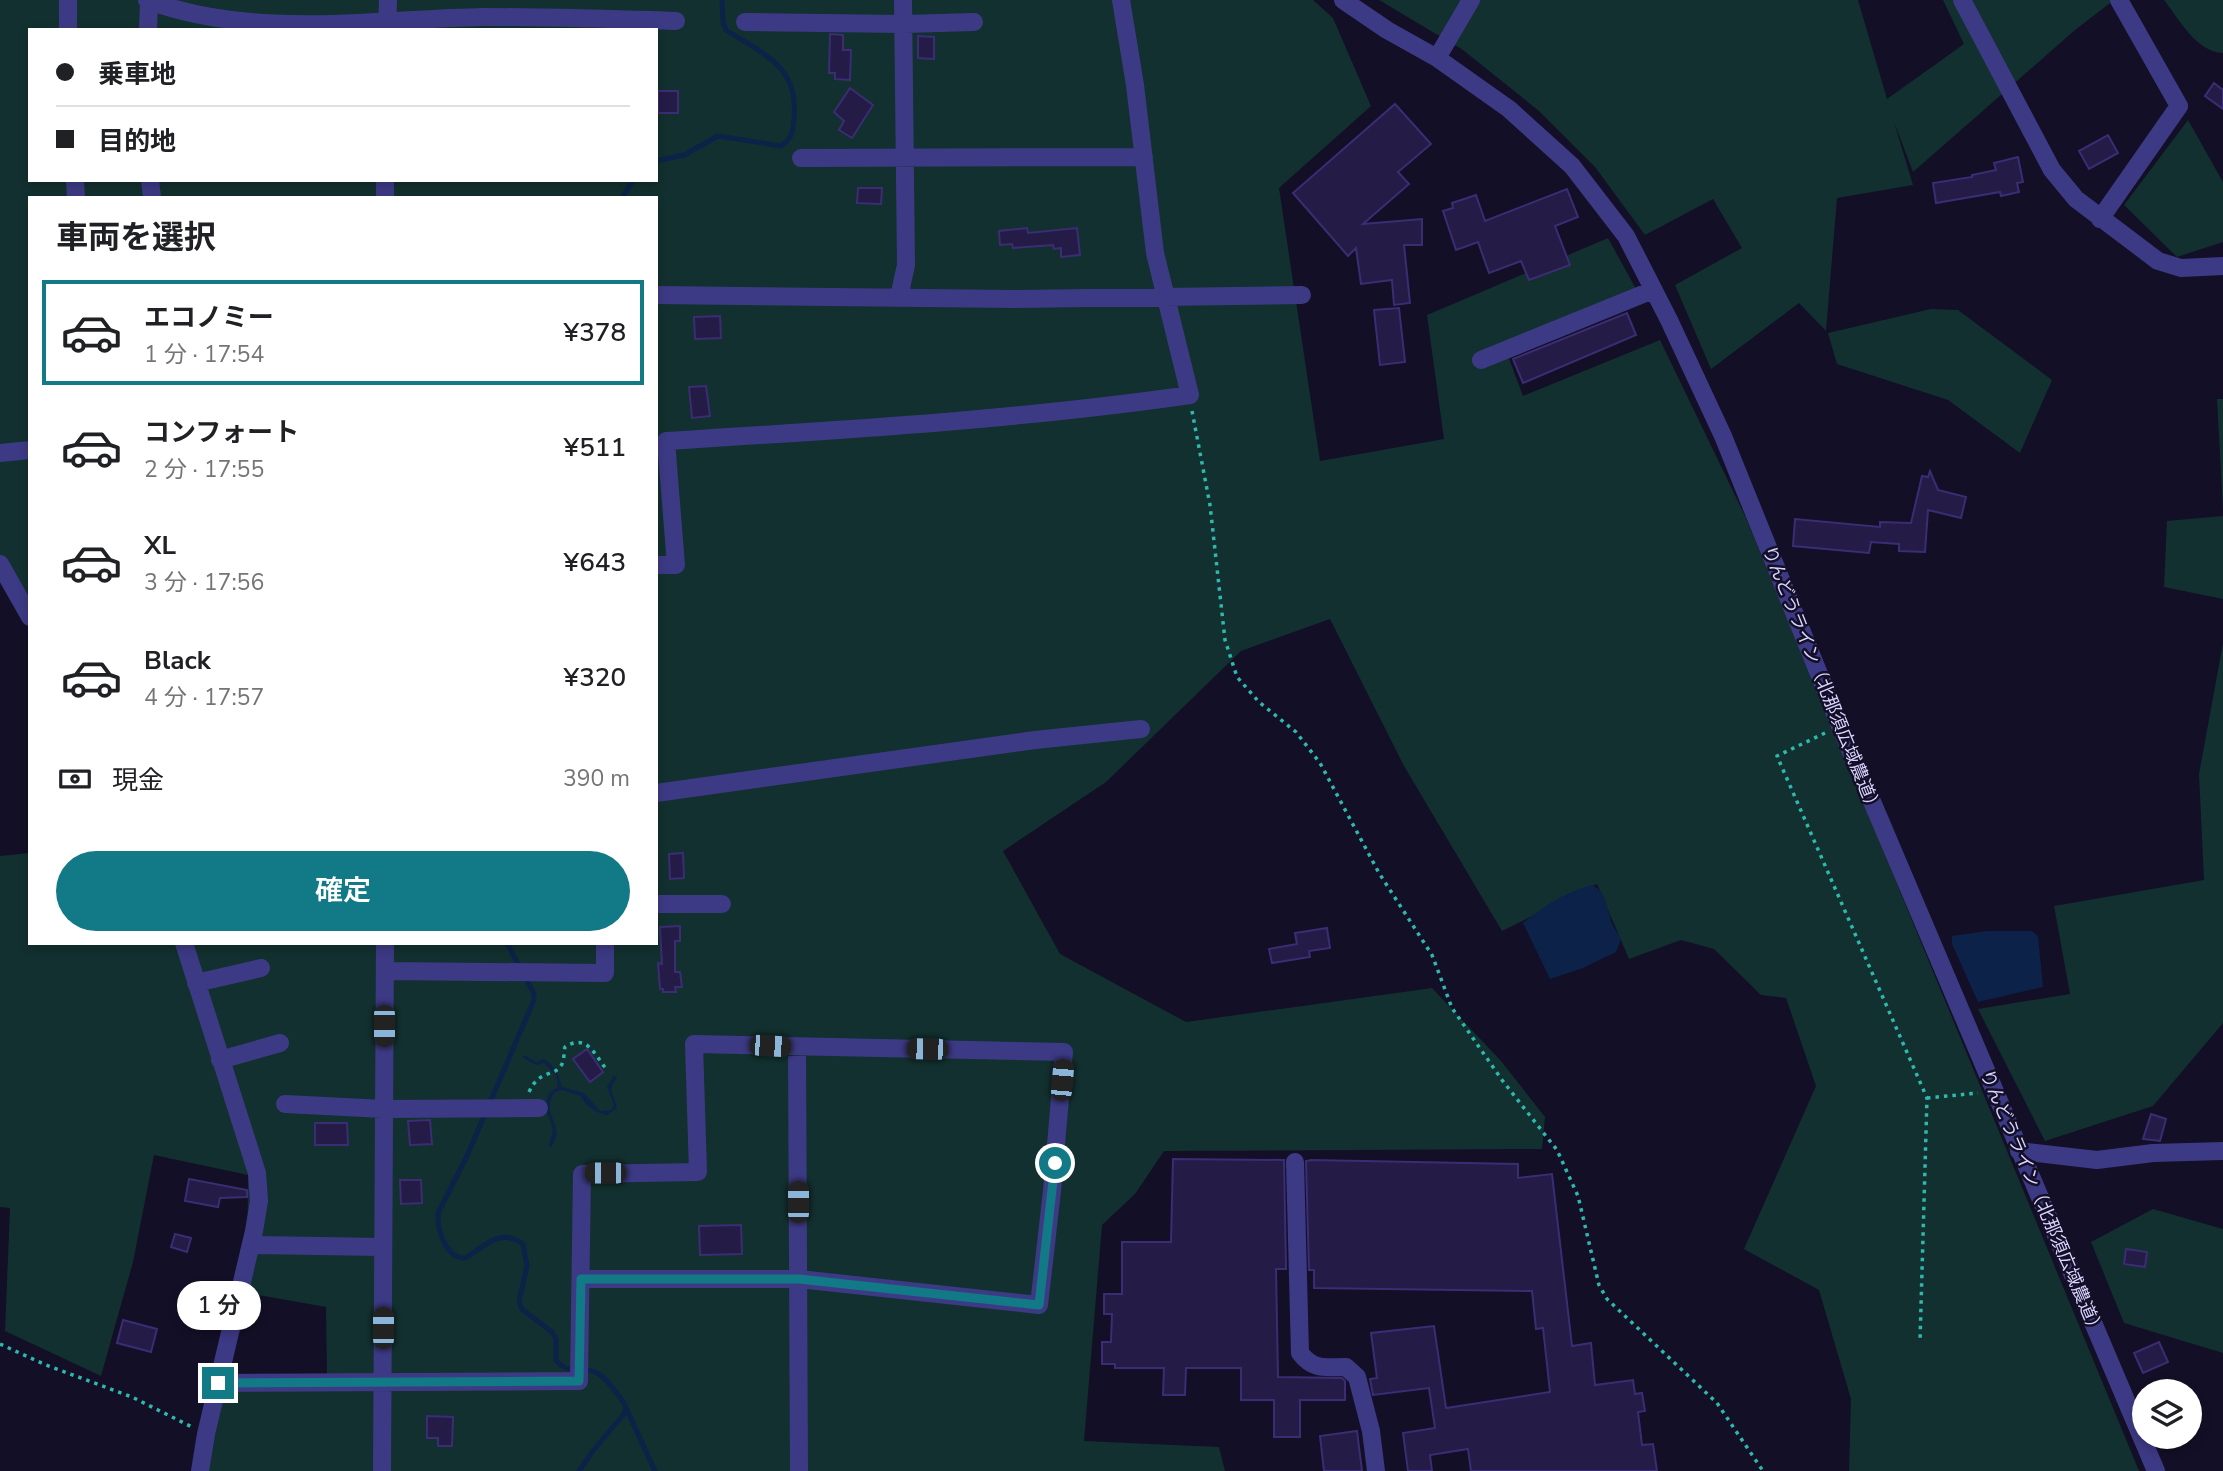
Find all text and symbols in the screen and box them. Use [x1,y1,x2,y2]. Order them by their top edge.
text: 乗車地 [98,57,176,92]
text: 目的地 [98,124,176,159]
text: 車両を選択 [56,216,216,259]
text: エコノミー [144,300,274,335]
icon: car [60,301,123,364]
text: ¥378 [564,315,626,350]
text: 1 分 · 17:54 [144,339,264,370]
text: コンフォート [144,415,299,450]
icon: car [60,416,123,479]
text: ¥511 [564,430,626,465]
text: 2 分 · 17:55 [144,454,264,485]
text: XL [144,528,176,563]
icon: car [60,531,123,594]
street label: りんどうライン（北那須広域農道） [1757,542,1887,818]
text: ¥643 [564,545,626,580]
text: 3 分 · 17:56 [144,567,264,598]
text: Black [144,643,211,678]
icon: car [60,646,123,709]
text: ¥320 [564,660,626,695]
text: 4 分 · 17:57 [144,682,264,713]
icon: cash [56,760,94,798]
text: 現金 [112,763,164,798]
text: 390 m [563,763,630,794]
button: 確定 [56,851,630,931]
car [374,1005,395,1047]
car [749,1034,792,1058]
car [906,1038,949,1060]
car [1050,1058,1075,1102]
street label: りんどうライン（北那須広域農道） [1975,1066,2109,1340]
route start [1039,1147,1071,1179]
car [585,1163,627,1184]
car [788,1181,809,1223]
callout: 1 分 [176,1282,260,1330]
text: 1 分 [198,1290,240,1321]
car [373,1307,394,1349]
route end [202,1367,234,1399]
map controls [2132,1379,2202,1449]
button: layers [2132,1379,2202,1449]

